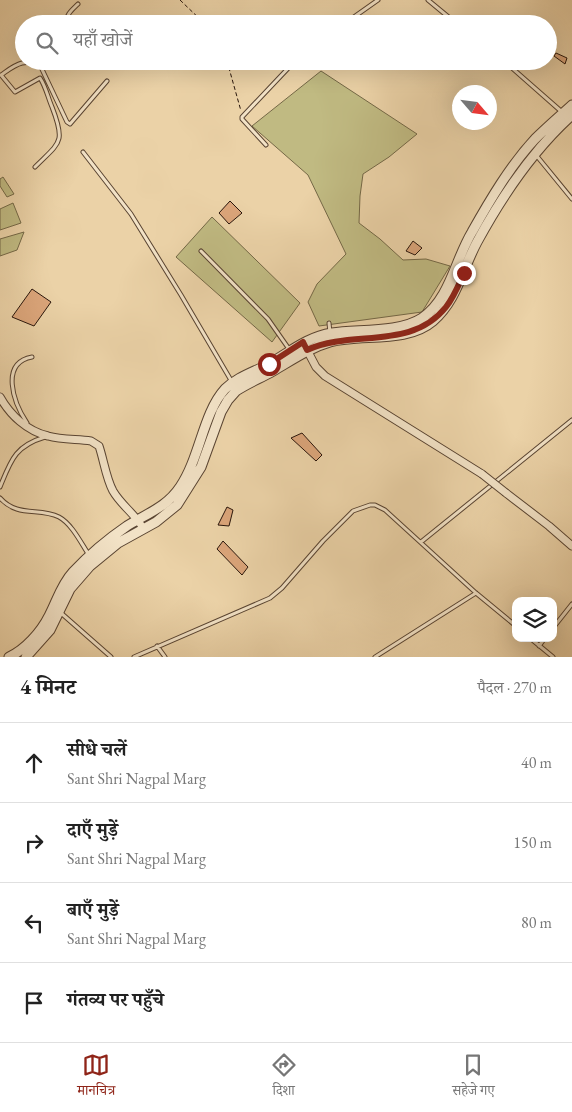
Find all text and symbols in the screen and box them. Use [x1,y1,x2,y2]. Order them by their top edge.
search box [15,15,557,70]
text: यहाँ खोजें [73,27,132,52]
icon: search [33,29,61,57]
north arrow [452,85,497,130]
route end [453,262,476,285]
route start [258,353,281,376]
map controls [512,597,557,642]
button: layers [512,597,557,642]
text: 4 मिनट [20,673,76,700]
text: पैदल · 270 m [478,677,552,698]
text: सीधे चलें [67,737,127,762]
icon: ahead [20,749,48,777]
text: 40 m [521,752,552,773]
text: Sant Shri Nagpal Marg [67,768,206,789]
text: दाएँ मुड़ें [67,817,118,842]
icon: right [20,829,48,857]
text: 150 m [513,832,552,853]
text: Sant Shri Nagpal Marg [67,848,206,869]
text: बाएँ मुड़ें [67,897,119,922]
icon: left [20,909,48,937]
text: 80 m [521,912,552,933]
text: Sant Shri Nagpal Marg [67,928,206,949]
text: गंतव्य पर पहुँचे [67,987,164,1012]
icon: arrive [20,989,48,1017]
tab: मानचित्र [77,1051,115,1104]
tab: दिशा [270,1051,298,1104]
tab: सहेजे गए [452,1051,495,1104]

